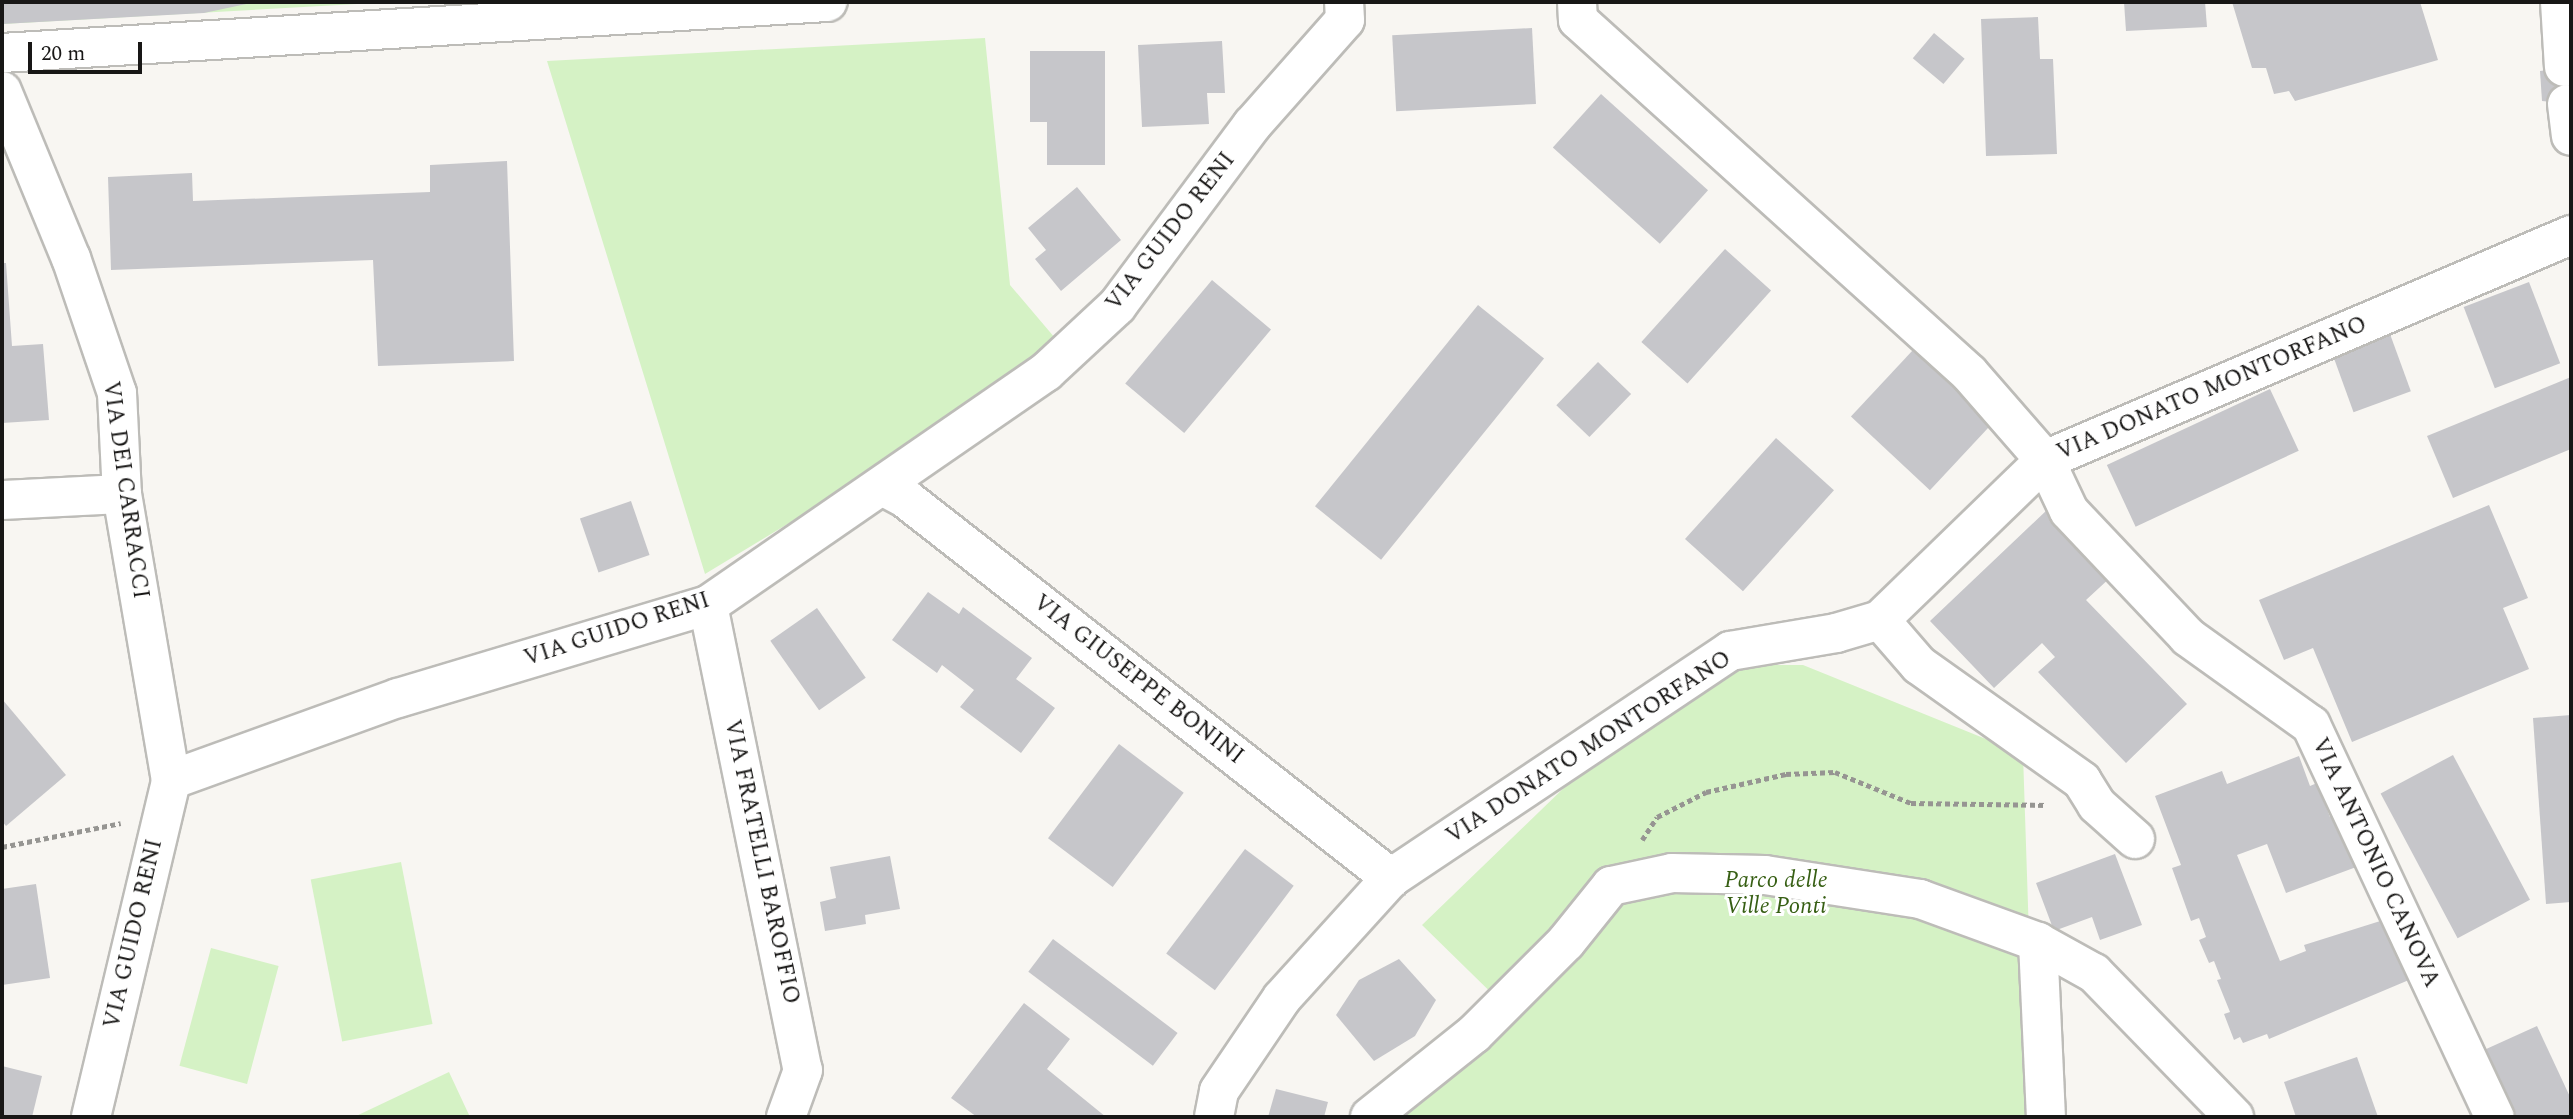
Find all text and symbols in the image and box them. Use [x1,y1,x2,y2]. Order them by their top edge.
scale bar [32,28,145,72]
text: 20 m [41,38,85,70]
street label: VIA GUIDO RENI [1101,147,1241,317]
street label: VIA DONATO MONTORFANO [2053,311,2371,467]
street label: VIA DEI CARRACCI [96,379,154,601]
street label: VIA GUIDO RENI [521,587,713,673]
street label: VIA GIUSEPPE BONINI [1027,589,1249,771]
street label: VIA DONATO MONTORFANO [1441,645,1737,851]
street label: VIA FRATELLI BAROFFIO [717,717,805,1007]
street label: VIA ANTONIO CANOVA [2305,734,2445,992]
street label: VIA GUIDO RENI [99,837,169,1031]
park label: Parco delle Ville Ponti [1724,867,1828,921]

